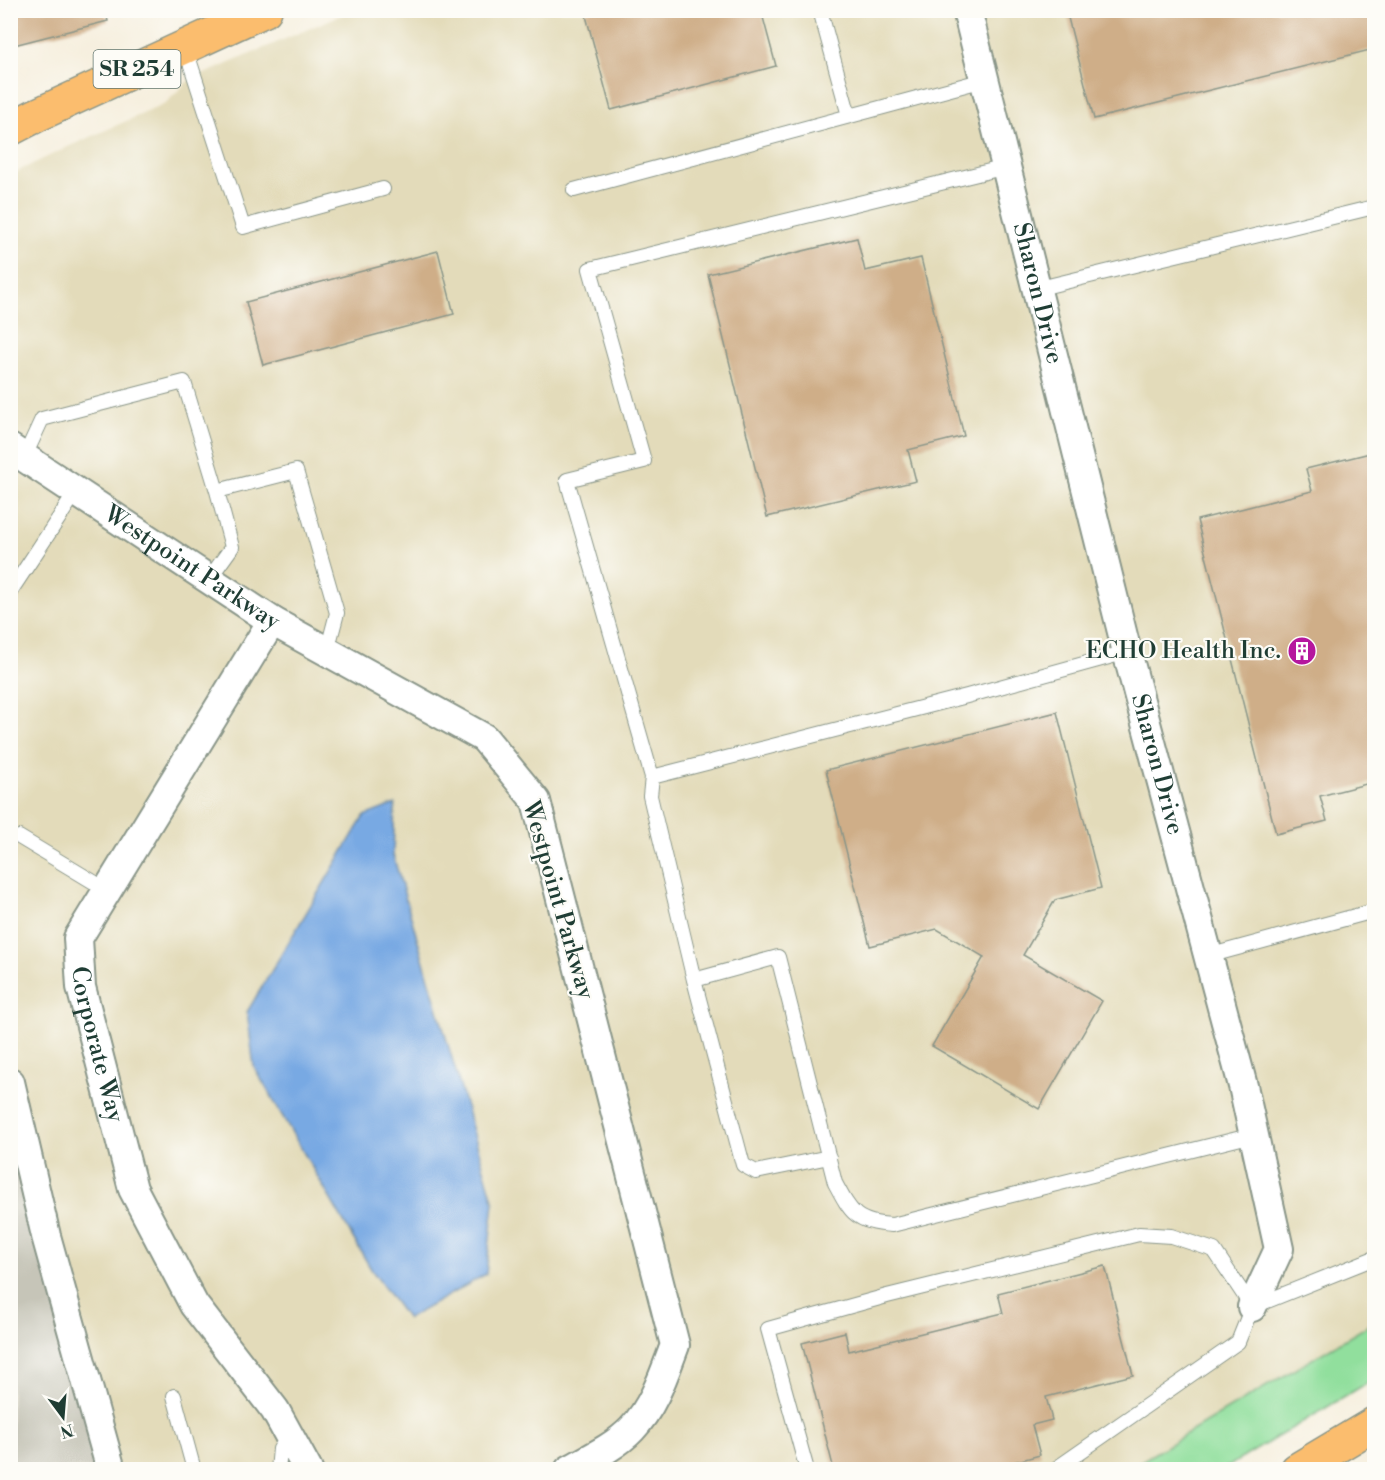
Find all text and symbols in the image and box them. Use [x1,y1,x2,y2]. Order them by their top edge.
road number: SR 254 [94,50,180,88]
street label: Sharon Drive [1006,220,1070,367]
street label: Westpoint Parkway [97,499,285,637]
building icon: ECHO Health Inc. [1286,635,1318,667]
place label: ECHO Health Inc. [1085,636,1281,666]
street label: Sharon Drive [1124,691,1190,838]
street label: Westpoint Parkway [515,796,601,1003]
street label: Corporate Way [65,965,130,1126]
north arrow [33,1387,93,1447]
text: N [58,1419,76,1442]

